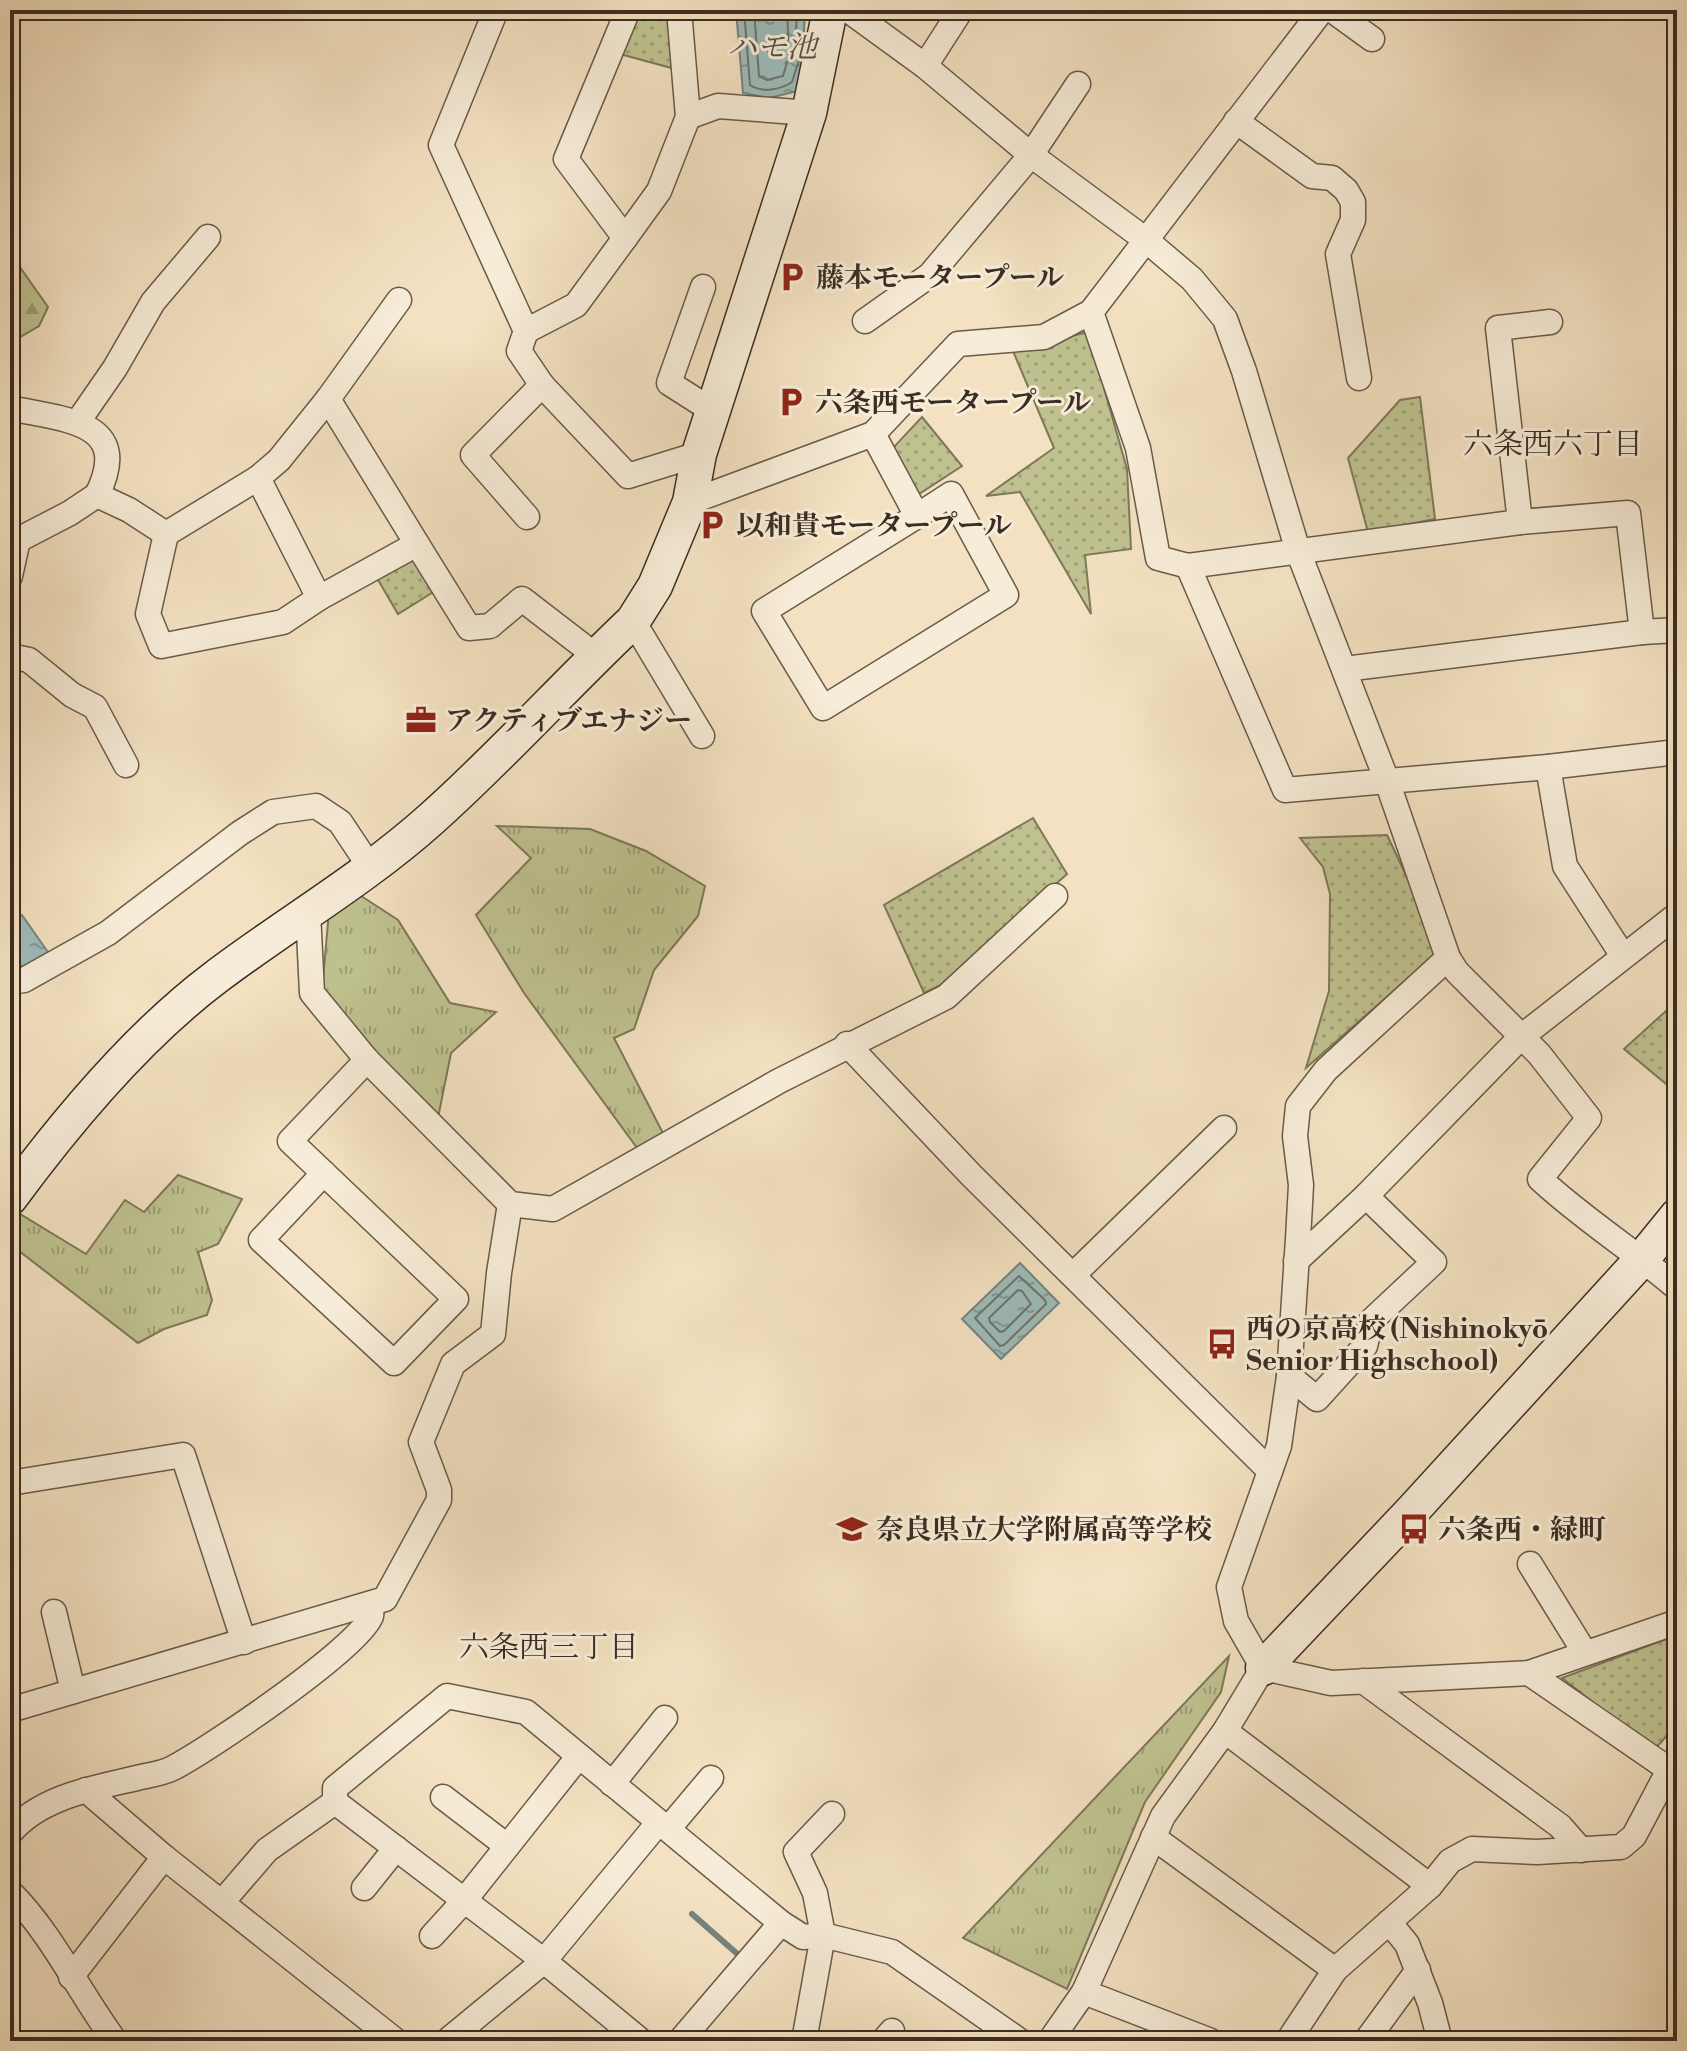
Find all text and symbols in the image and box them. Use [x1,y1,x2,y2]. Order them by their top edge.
water label: ハモ池 [727,29,820,67]
parking icon: 藤本モータープール [775,260,809,294]
place label: 藤本モータープール [816,261,1064,296]
parking icon: 六条西モータープール [774,385,808,419]
place label: 六条西モータープール [815,386,1091,421]
district label: 六条西六丁目 [1463,426,1643,464]
parking icon: 以和貴モータープール [695,508,729,542]
place label: 以和貴モータープール [736,509,1012,544]
office icon: アクティブエナジー [404,703,438,737]
place label: アクティブエナジー [445,704,692,739]
place label: 西の京高校 (Nishinokyō Senior Highschool) [1246,1312,1548,1379]
bus stop icon: 西の京高校 (Nishinokyō Senior Highschool) [1205,1327,1239,1361]
school or university icon: 奈良県立大学附属高等学校 [835,1512,869,1546]
bus stop icon: 六条西・緑町 [1397,1512,1431,1546]
place label: 奈良県立大学附属高等学校 [876,1513,1212,1548]
place label: 六条西・緑町 [1438,1513,1606,1548]
district label: 六条西三丁目 [459,1629,639,1667]

